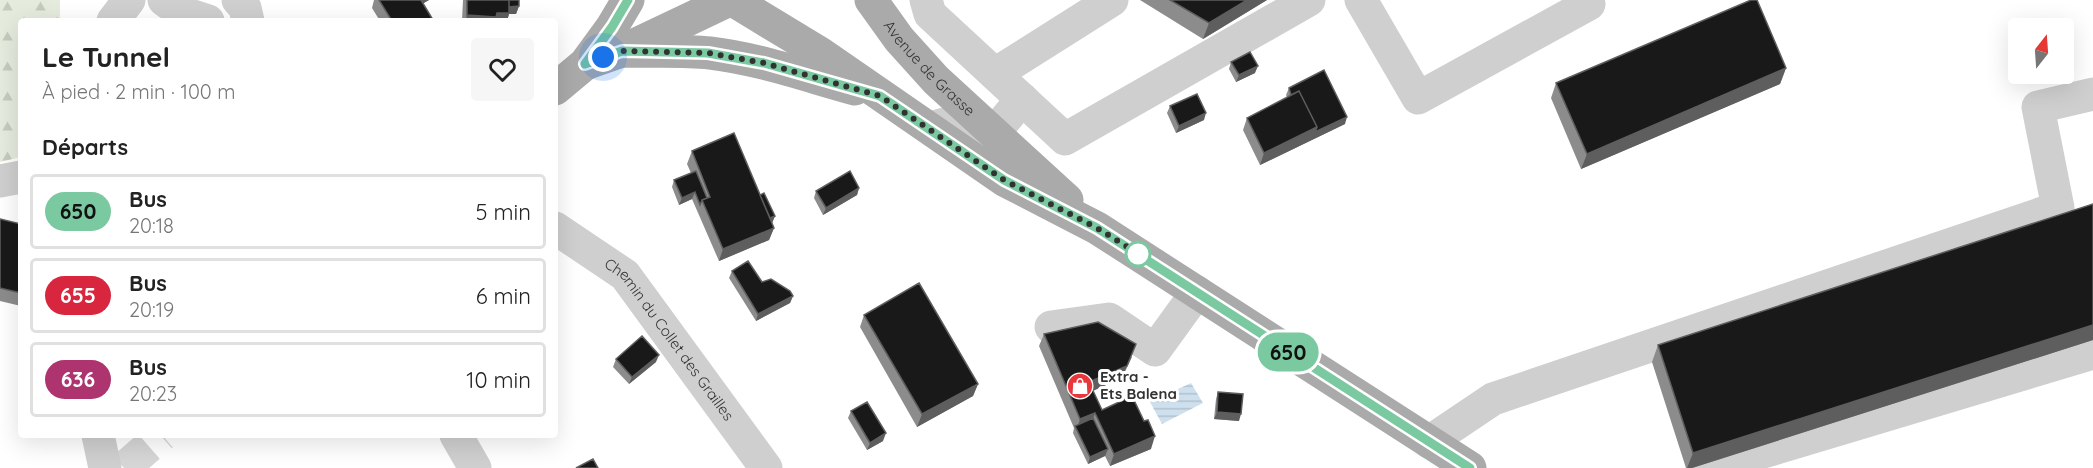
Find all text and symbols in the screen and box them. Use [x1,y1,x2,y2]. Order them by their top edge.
street label: Avenue de Grasse [880,17,979,120]
north arrow [2008,18,2074,84]
map controls [2008,18,2074,84]
button: heart [471,38,534,101]
text: Le Tunnel [42,39,170,74]
your location [588,42,618,72]
text: À pied · 2 min · 100 m [42,79,235,104]
text: Départs [42,133,128,161]
text: Bus [129,185,167,213]
text: 650 [60,198,96,224]
text: 5 min [476,198,531,226]
text: 20:18 [129,213,174,238]
unlabelled marker [1125,241,1151,267]
street label: Chemin du Collet des Grailles [601,254,738,424]
text: Bus [129,269,167,297]
text: 655 [60,282,96,308]
text: 6 min [476,282,531,310]
text: 20:19 [129,297,174,322]
line badge: 650 [1254,332,1322,372]
text: 650 [1270,339,1306,365]
text: Bus [129,353,167,381]
text: 636 [61,366,95,392]
text: 10 min [466,366,531,394]
place label: Extra - Ets Balena [1100,367,1177,403]
shop icon: Extra - Ets Balena [1065,371,1095,401]
text: 20:23 [129,381,177,406]

